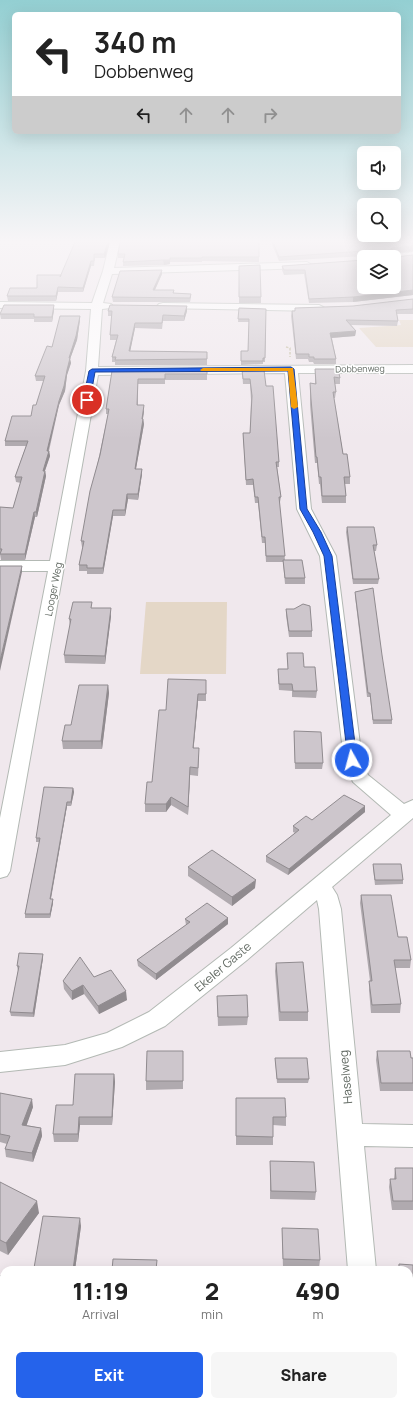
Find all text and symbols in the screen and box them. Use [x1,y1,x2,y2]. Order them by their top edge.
text: 340 m [94,23,177,61]
icon: left [28,28,80,80]
text: Dobbenweg [94,59,194,83]
icon: left [133,104,155,126]
icon: ahead [175,104,197,126]
icon: ahead [217,104,239,126]
icon: right [259,104,281,126]
map controls [357,146,401,294]
button: sound [357,146,401,190]
button: search [357,198,401,242]
button: layers [357,250,401,294]
street label: Dobbenweg [335,362,385,375]
pin [70,383,104,417]
icon: arrive [76,389,98,411]
street label: Looger Weg [41,561,65,617]
position arrow [331,739,373,781]
street label: Ekeler Gaste [191,938,255,995]
street label: Haselweg [335,1049,356,1105]
text: 11:19 [72,1274,129,1307]
text: 2 [205,1274,219,1307]
text: 490 [295,1274,341,1307]
text: Arrival [82,1305,119,1323]
text: min [201,1305,223,1323]
text: m [312,1305,323,1323]
button: Exit [16,1352,203,1398]
button: Share [211,1352,397,1398]

